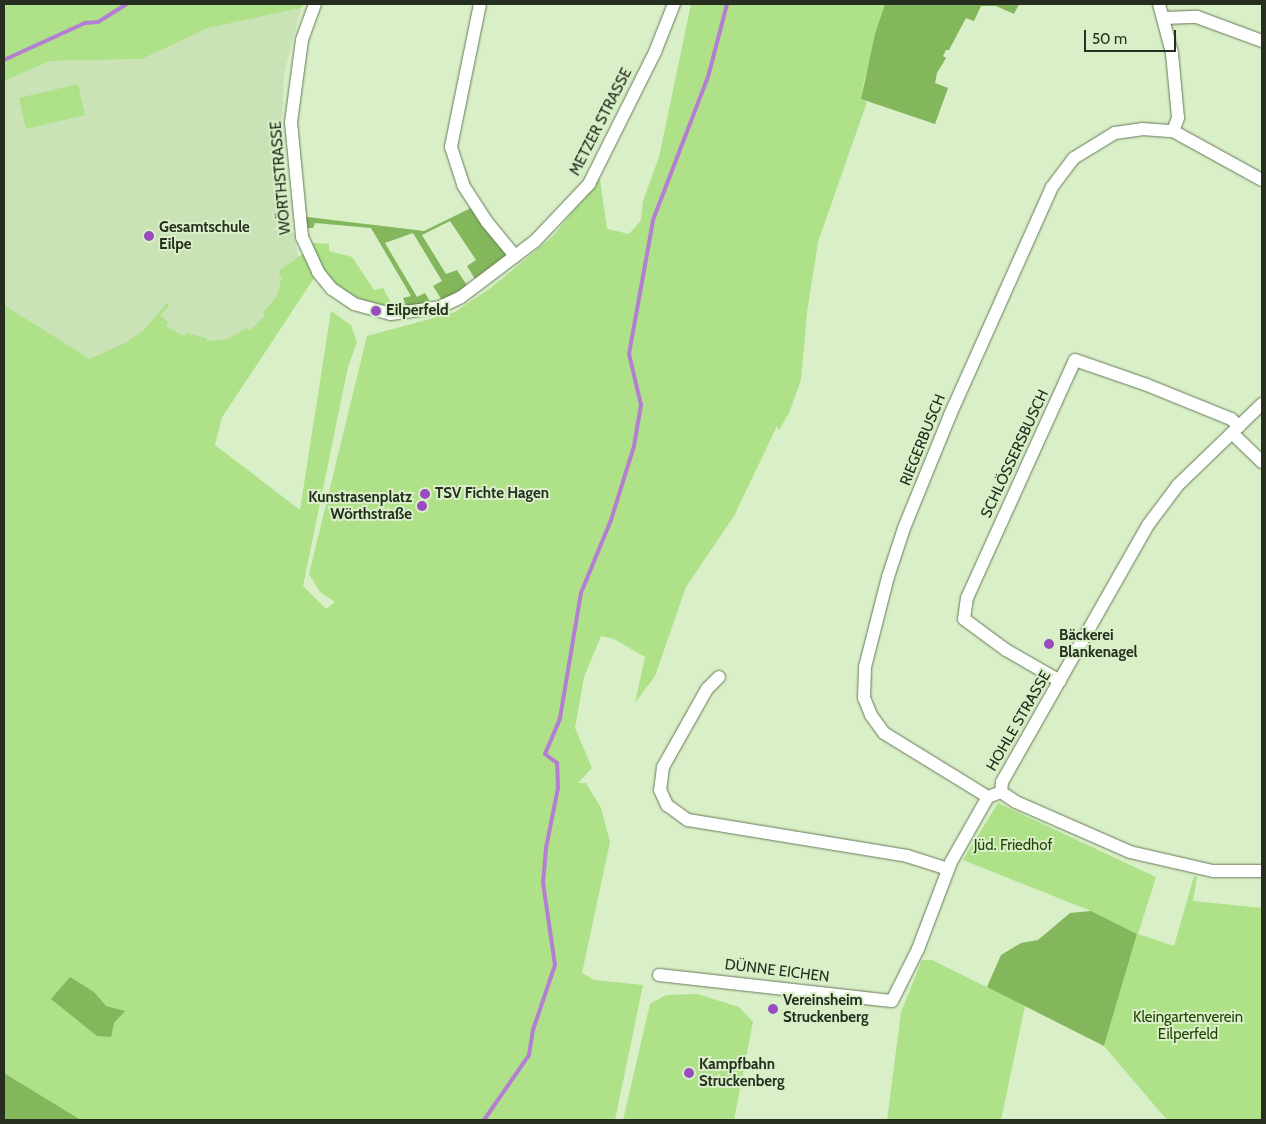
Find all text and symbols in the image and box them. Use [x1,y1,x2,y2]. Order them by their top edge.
scale bar [1086,20,1178,52]
text: 50 m [1092,30,1127,48]
street label: METZER STRASSE [566,65,636,179]
street label: WÖRTHSTRASSE [267,120,295,236]
place label: Gesamtschule Eilpe [159,218,250,253]
marker: Gesamtschule Eilpe [143,230,155,242]
place label: Eilperfeld [386,302,449,320]
marker: Eilperfeld [370,305,382,317]
street label: SCHLÖSSERSBUSCH [977,387,1053,521]
street label: RIEGERBUSCH [897,392,949,488]
place label: TSV Fichte Hagen [435,485,549,503]
place label: Kunstrasenplatz Wörthstraße [308,488,412,523]
marker: TSV Fichte Hagen [419,488,431,500]
marker: Kunstrasenplatz Wörthstraße [416,500,428,512]
place label: Bäckerei Blankenagel [1059,626,1138,661]
marker: Bäckerei Blankenagel [1043,638,1055,650]
street label: HOHLE STRASSE [983,668,1055,774]
park label: Jüd. Friedhof [974,837,1052,855]
street label: DÜNNE EICHEN [724,956,830,986]
place label: Vereinsheim Struckenberg [783,991,868,1026]
marker: Vereinsheim Struckenberg [767,1003,779,1015]
park label: Kleingartenverein Eilperfeld [1133,1008,1243,1043]
place label: Kampfbahn Struckenberg [699,1055,784,1090]
marker: Kampfbahn Struckenberg [683,1067,695,1079]

